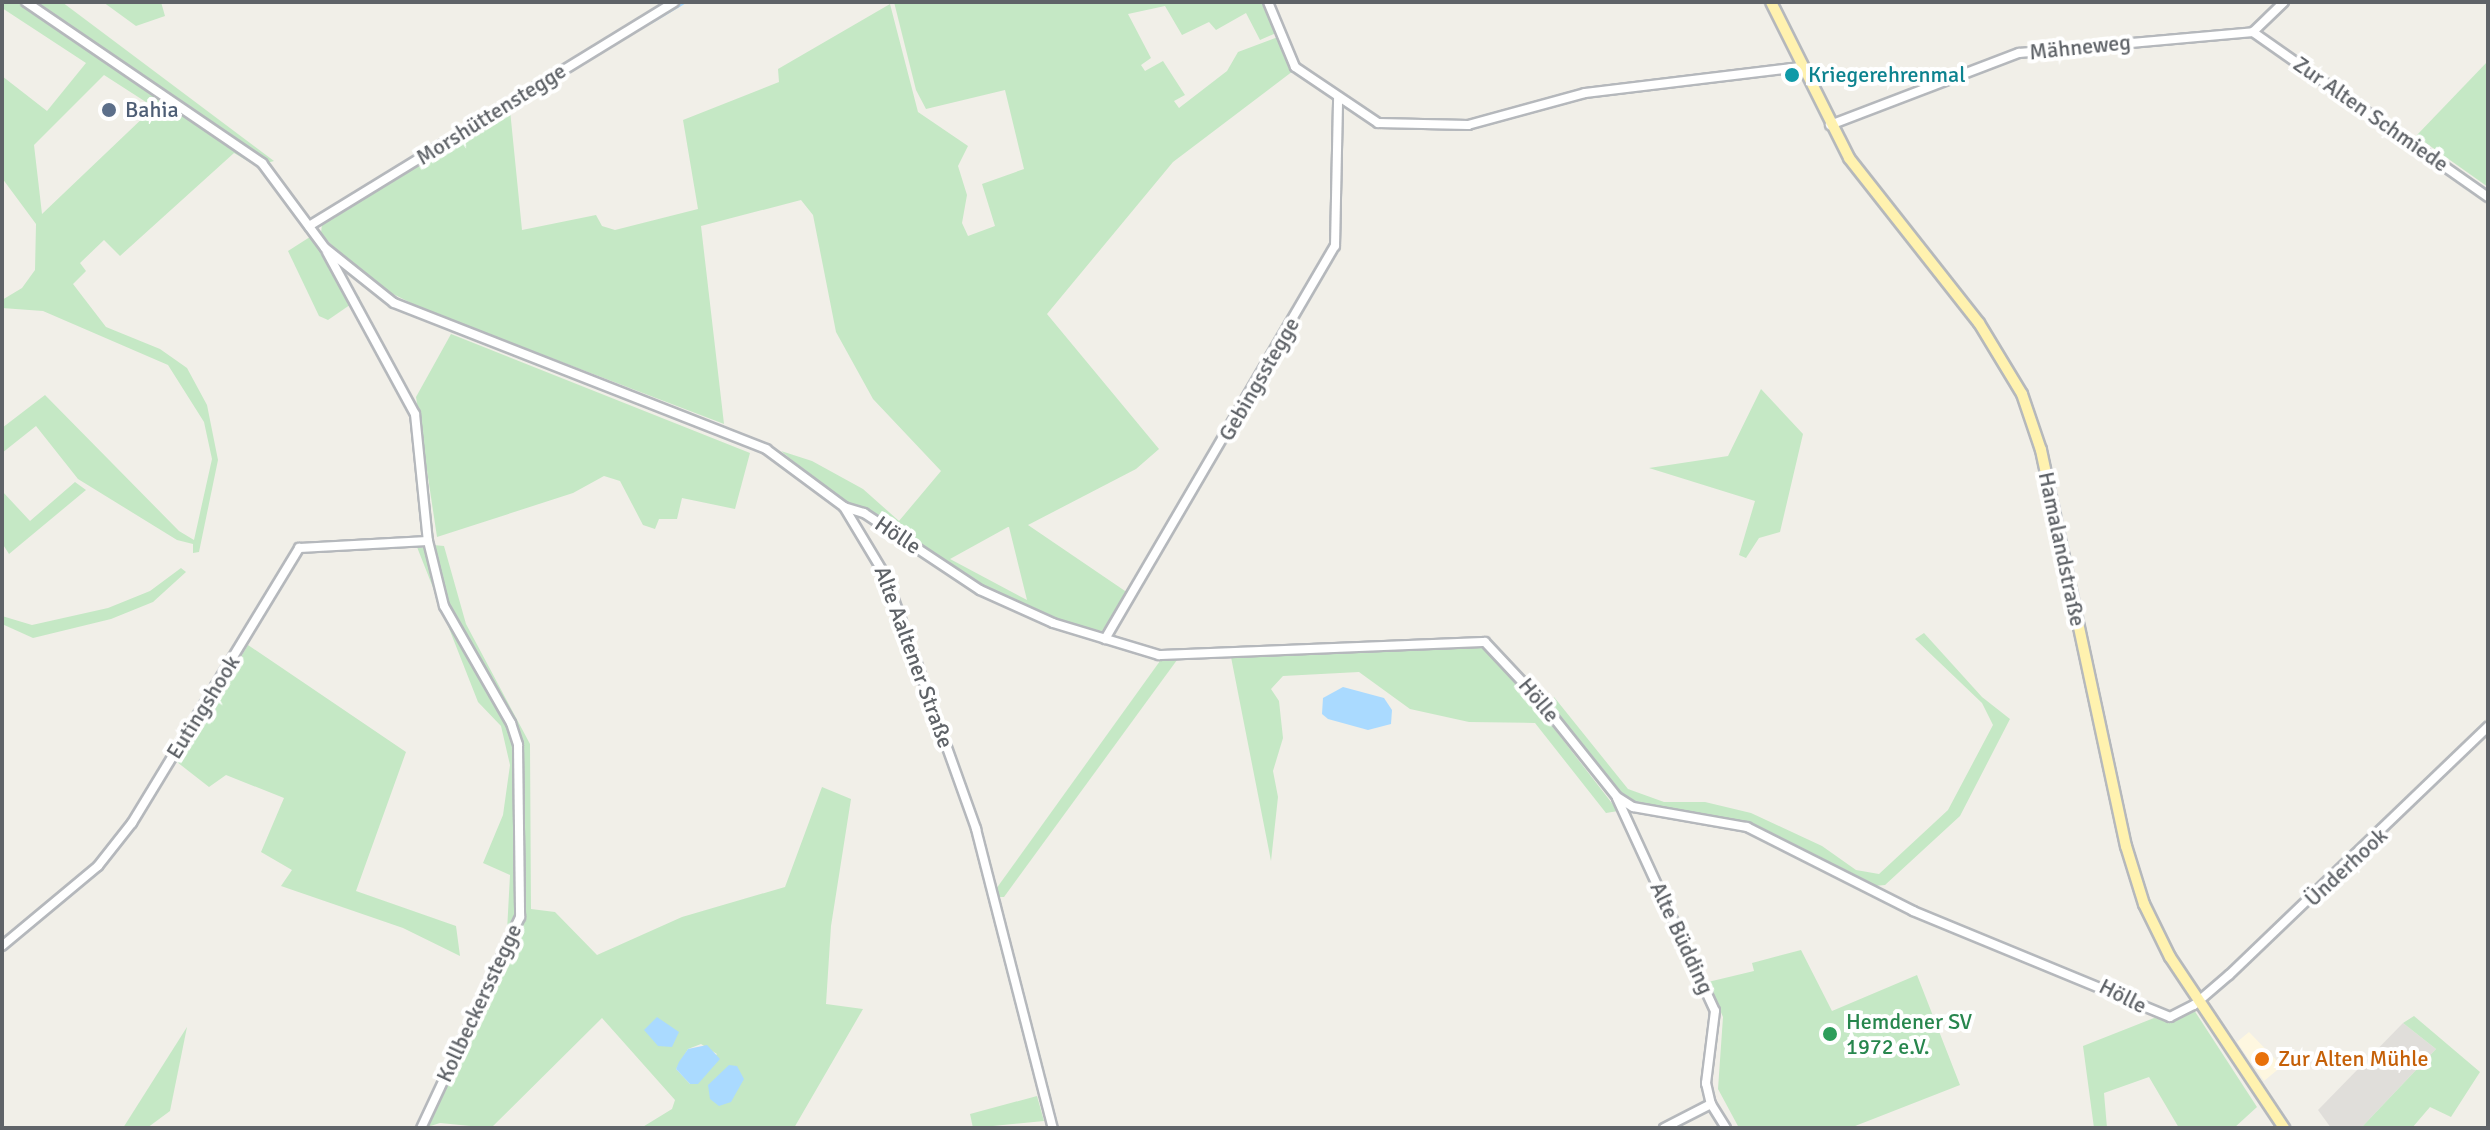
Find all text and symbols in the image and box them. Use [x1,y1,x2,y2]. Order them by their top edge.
street label: Mähneweg [2028,29,2132,65]
street label: Zur Alten Schmiede [2288,51,2454,177]
street label: Morshüttenstegge [411,57,571,171]
place label: Kriegerehrenmal [1808,62,1966,88]
marker: Kriegerehrenmal [1783,66,1801,84]
place label: Bahia [125,97,179,123]
marker: Bahia [100,101,118,119]
street label: Gebingsstegge [1213,312,1305,446]
street label: Hamalandstraße [2033,469,2091,629]
street label: Hölle [870,510,926,560]
street label: Alte Aaltener Straße [869,562,959,752]
street label: Eutingshook [161,650,245,764]
street label: Hölle [1513,672,1565,728]
street label: Ünderhook [2299,822,2393,912]
street label: Alte Büdding [1645,878,1719,998]
street label: Kollbeckersstegge [431,920,527,1086]
street label: Hölle [2095,973,2151,1019]
place label: Hemdener SV 1972 e.V. [1846,1008,1972,1060]
marker: Hemdener SV 1972 e.V. [1821,1025,1839,1043]
place label: Zur Alten Mühle [2278,1046,2428,1072]
marker: Zur Alten Mühle [2253,1050,2271,1068]

